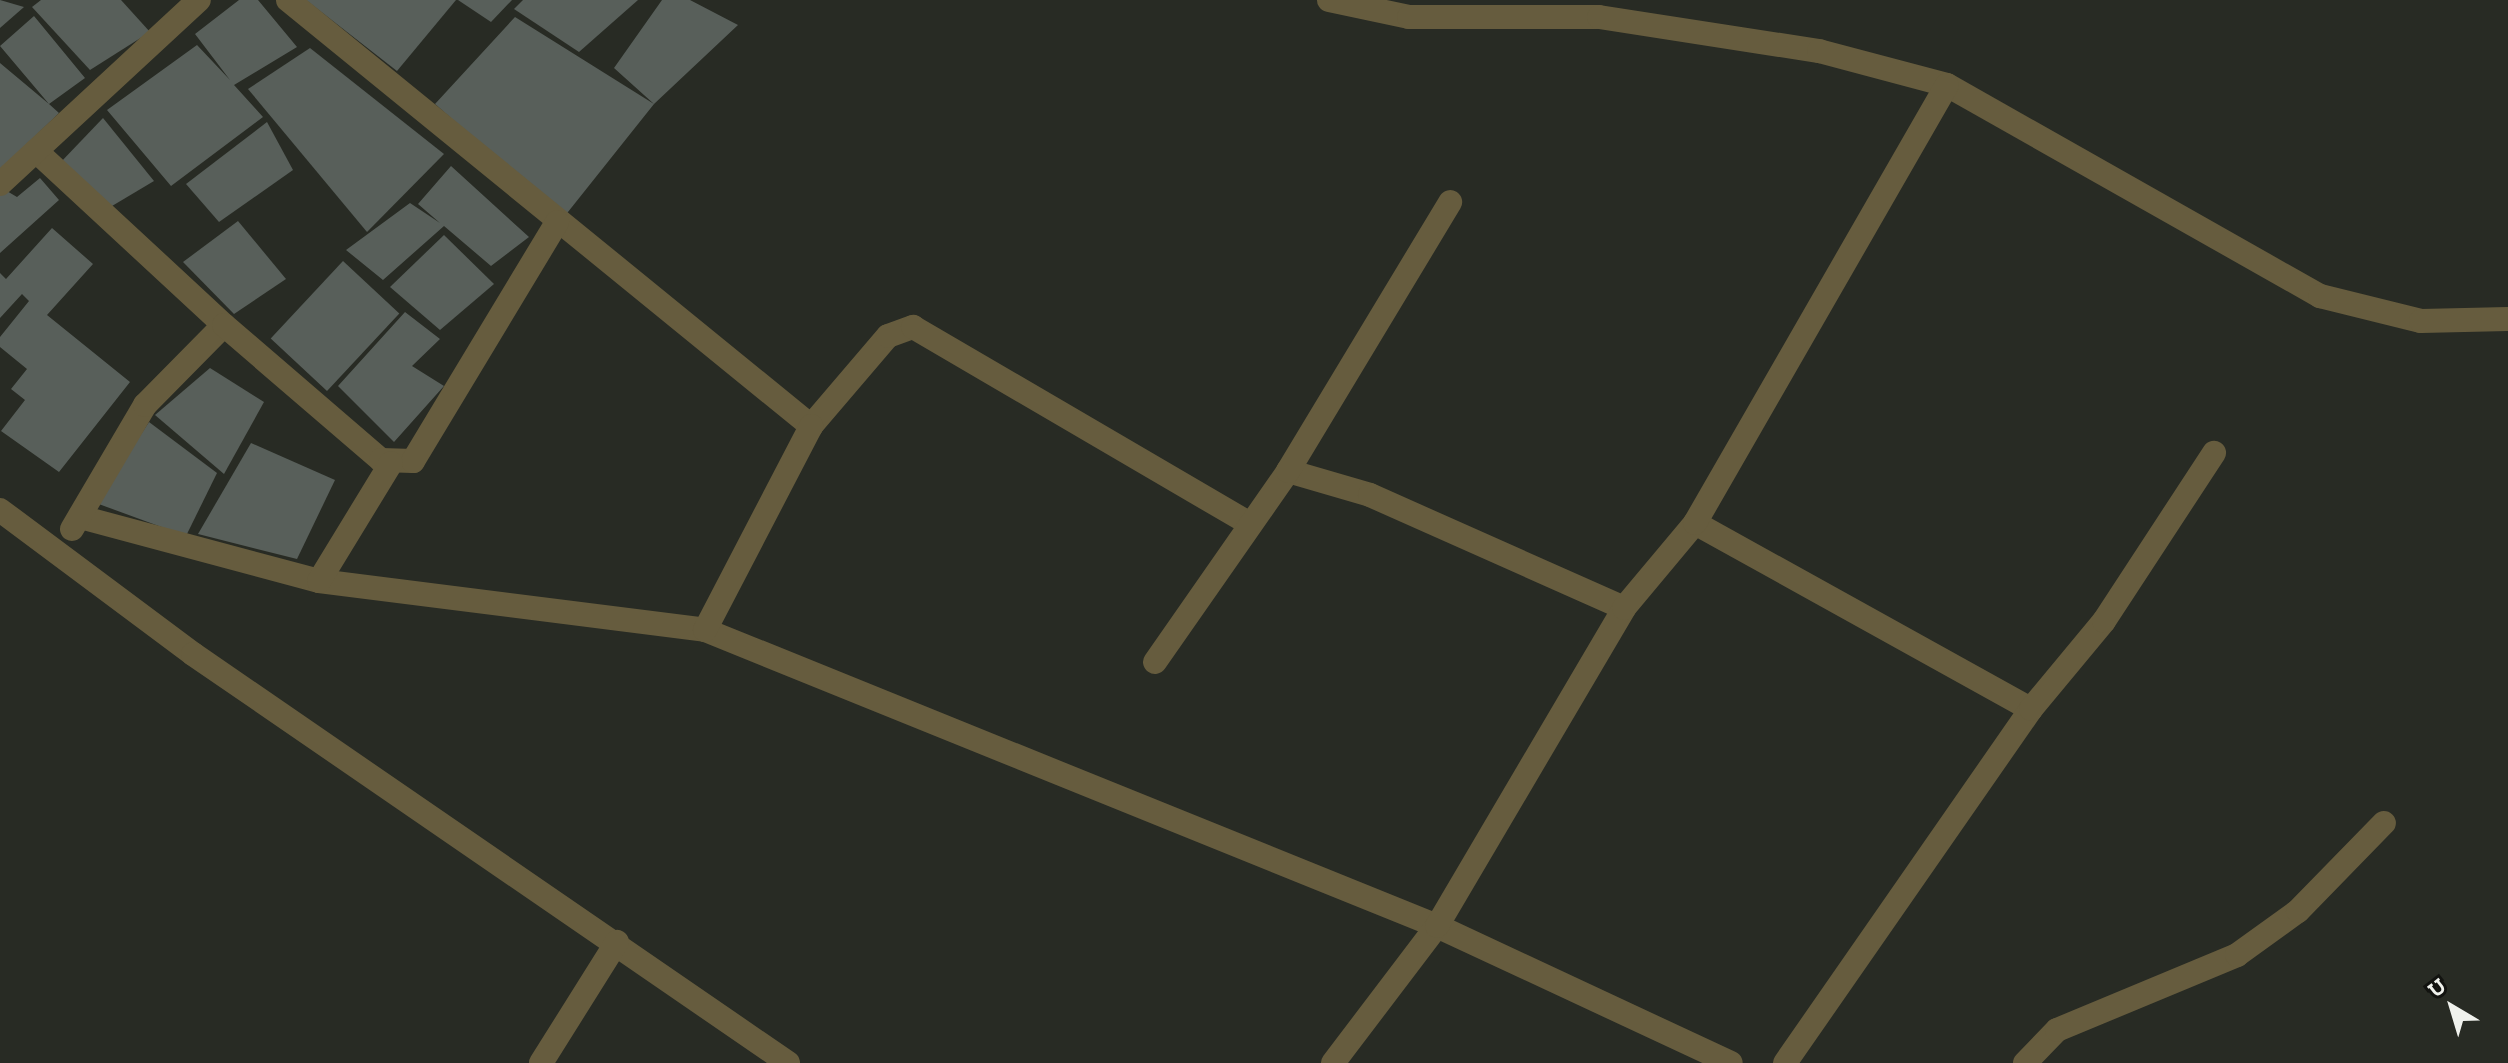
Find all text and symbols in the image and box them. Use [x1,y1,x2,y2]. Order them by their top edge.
north arrow [2412,967,2492,1047]
text: U [2422,972,2451,1003]

